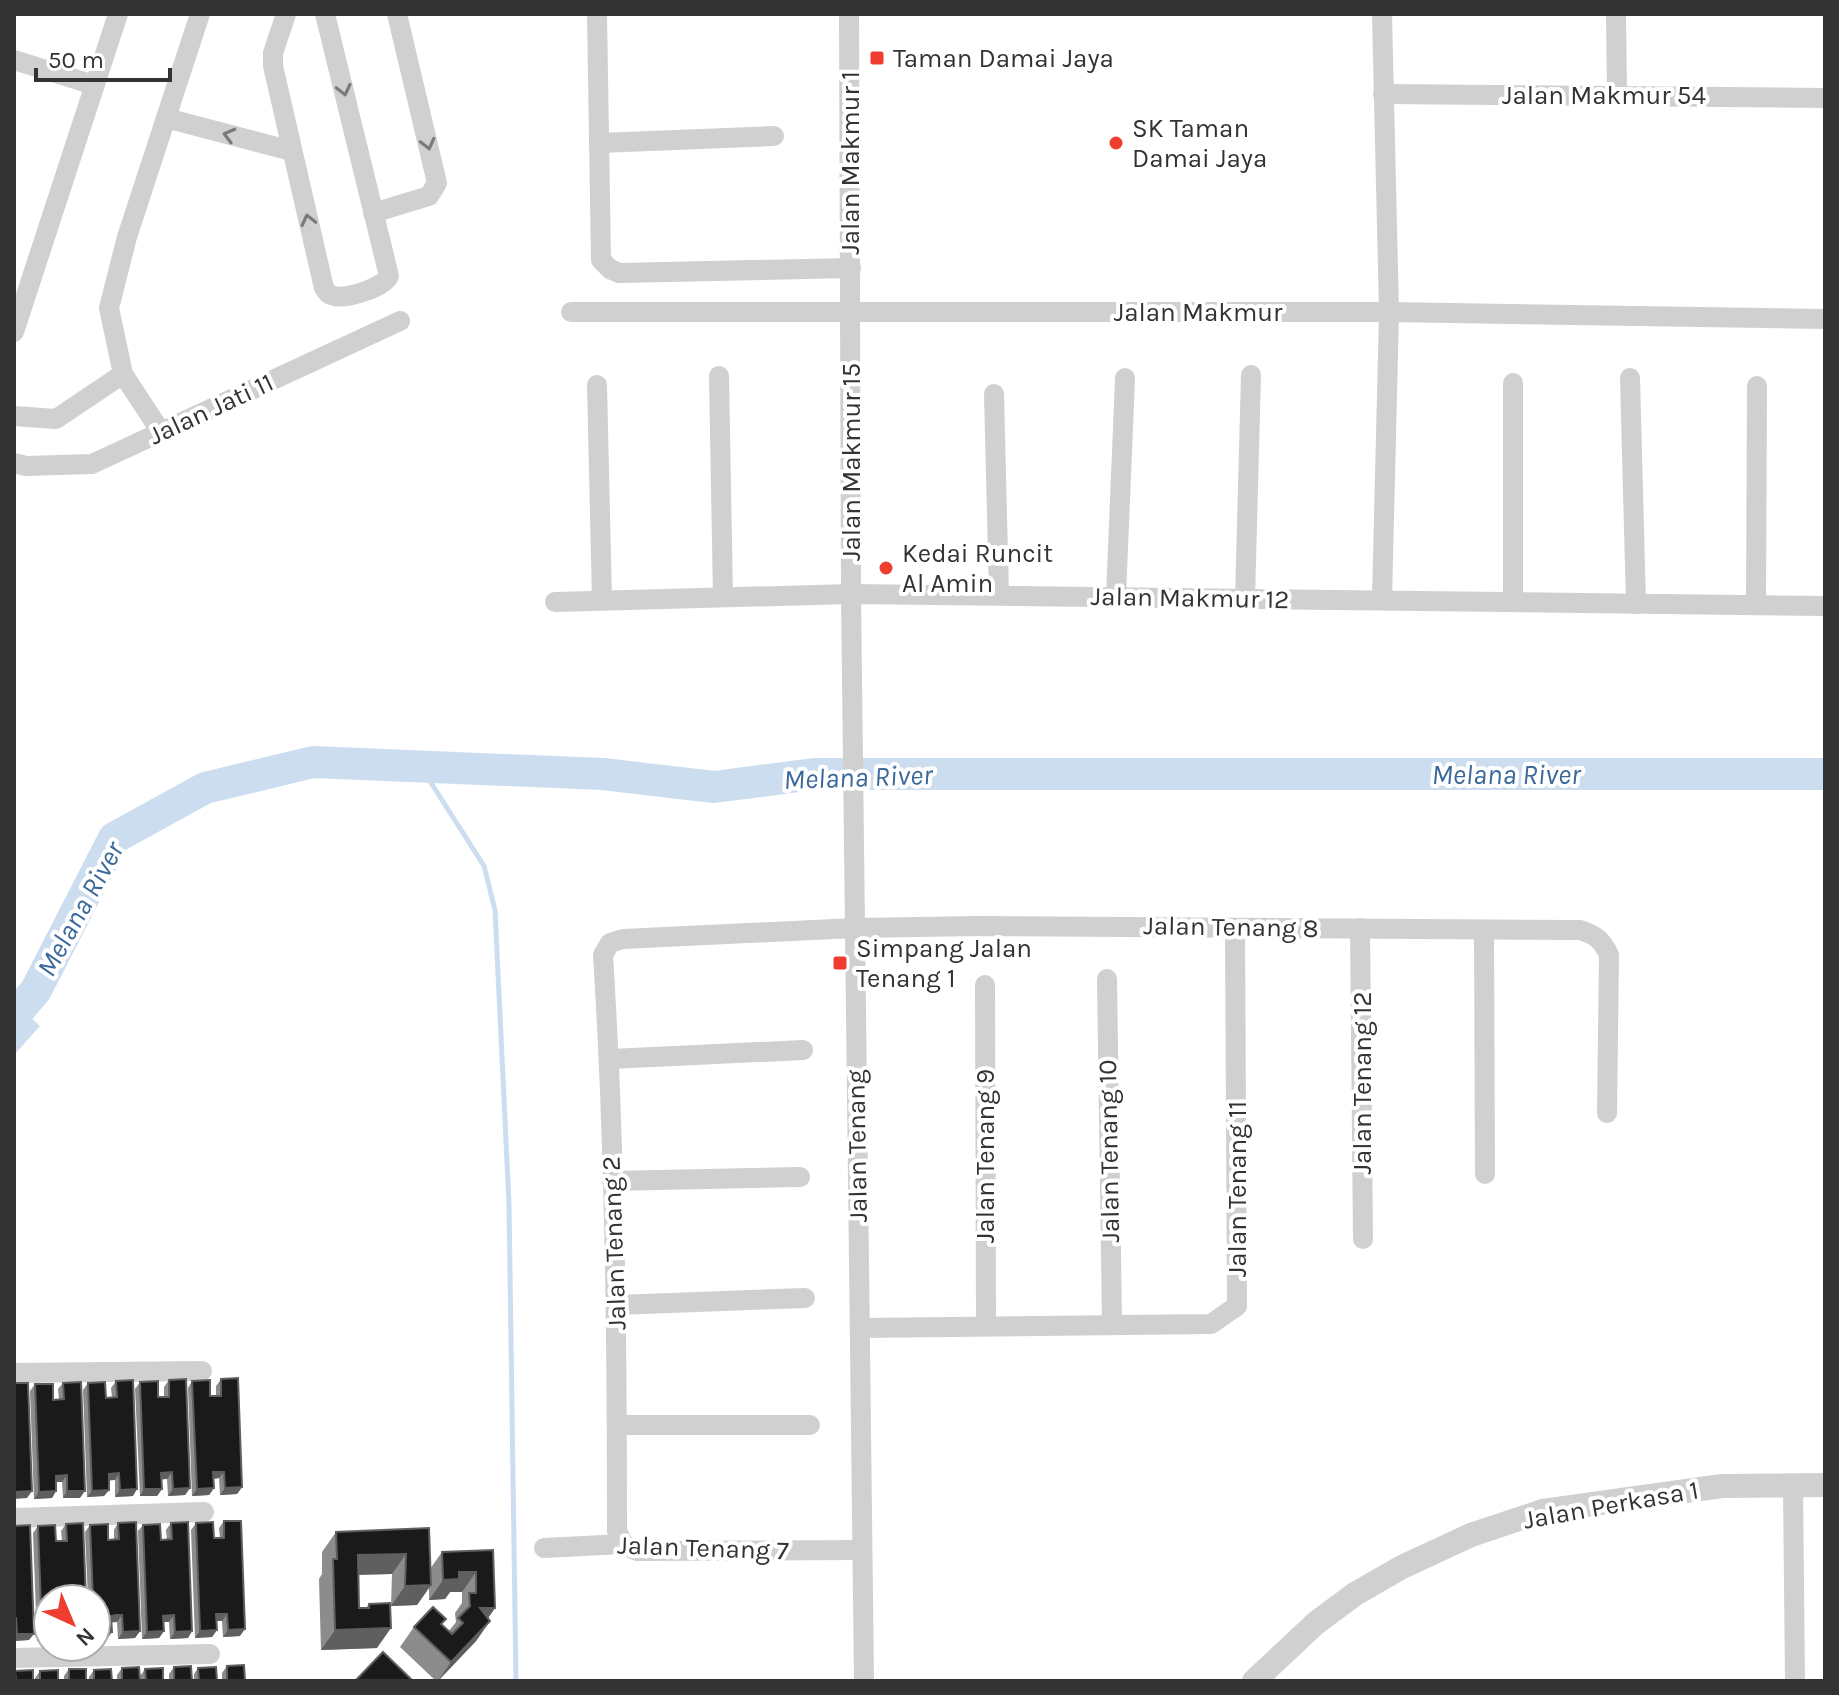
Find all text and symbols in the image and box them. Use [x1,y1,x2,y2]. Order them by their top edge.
scale bar [36,32,170,82]
place label: Taman Damai Jaya [893,43,1114,74]
text: 50 m [48,46,104,74]
marker: Taman Damai Jaya [868,49,886,67]
street label: Jalan Makmur 1 [835,71,866,255]
street label: Jalan Makmur 54 [1502,80,1706,111]
one-way arrow [334,82,351,96]
place label: SK Taman Damai Jaya [1132,113,1267,174]
one-way arrow [223,127,237,144]
marker: SK Taman Damai Jaya [1107,134,1125,152]
one-way arrow [419,137,436,151]
one-way arrow [300,213,317,227]
street label: Jalan Makmur [1114,297,1283,328]
street label: Jalan Makmur 15 [836,363,867,561]
street label: Jalan Jati 11 [144,367,278,451]
place label: Kedai Runcit Al Amin [902,538,1053,599]
marker: Kedai Runcit Al Amin [877,559,895,577]
street label: Jalan Makmur 12 [1090,581,1290,615]
water label: Melana River [783,758,934,796]
water label: Melana River [1431,758,1582,791]
water label: Melana River [29,835,131,982]
street label: Jalan Tenang 8 [1143,910,1319,944]
place label: Simpang Jalan Tenang 1 [856,933,1032,994]
marker: Simpang Jalan Tenang 1 [831,954,849,972]
street label: Jalan Tenang 12 [1347,992,1378,1174]
street label: Jalan Tenang 10 [1092,1059,1126,1243]
street label: Jalan Tenang [840,1069,874,1223]
street label: Jalan Tenang 9 [970,1069,1001,1243]
street label: Jalan Tenang 11 [1222,1101,1253,1277]
street label: Jalan Tenang 2 [595,1155,633,1331]
street label: Jalan Perkasa 1 [1521,1474,1701,1536]
street label: Jalan Tenang 7 [617,1530,789,1566]
north arrow [32,1583,112,1663]
text: N [70,1622,100,1652]

